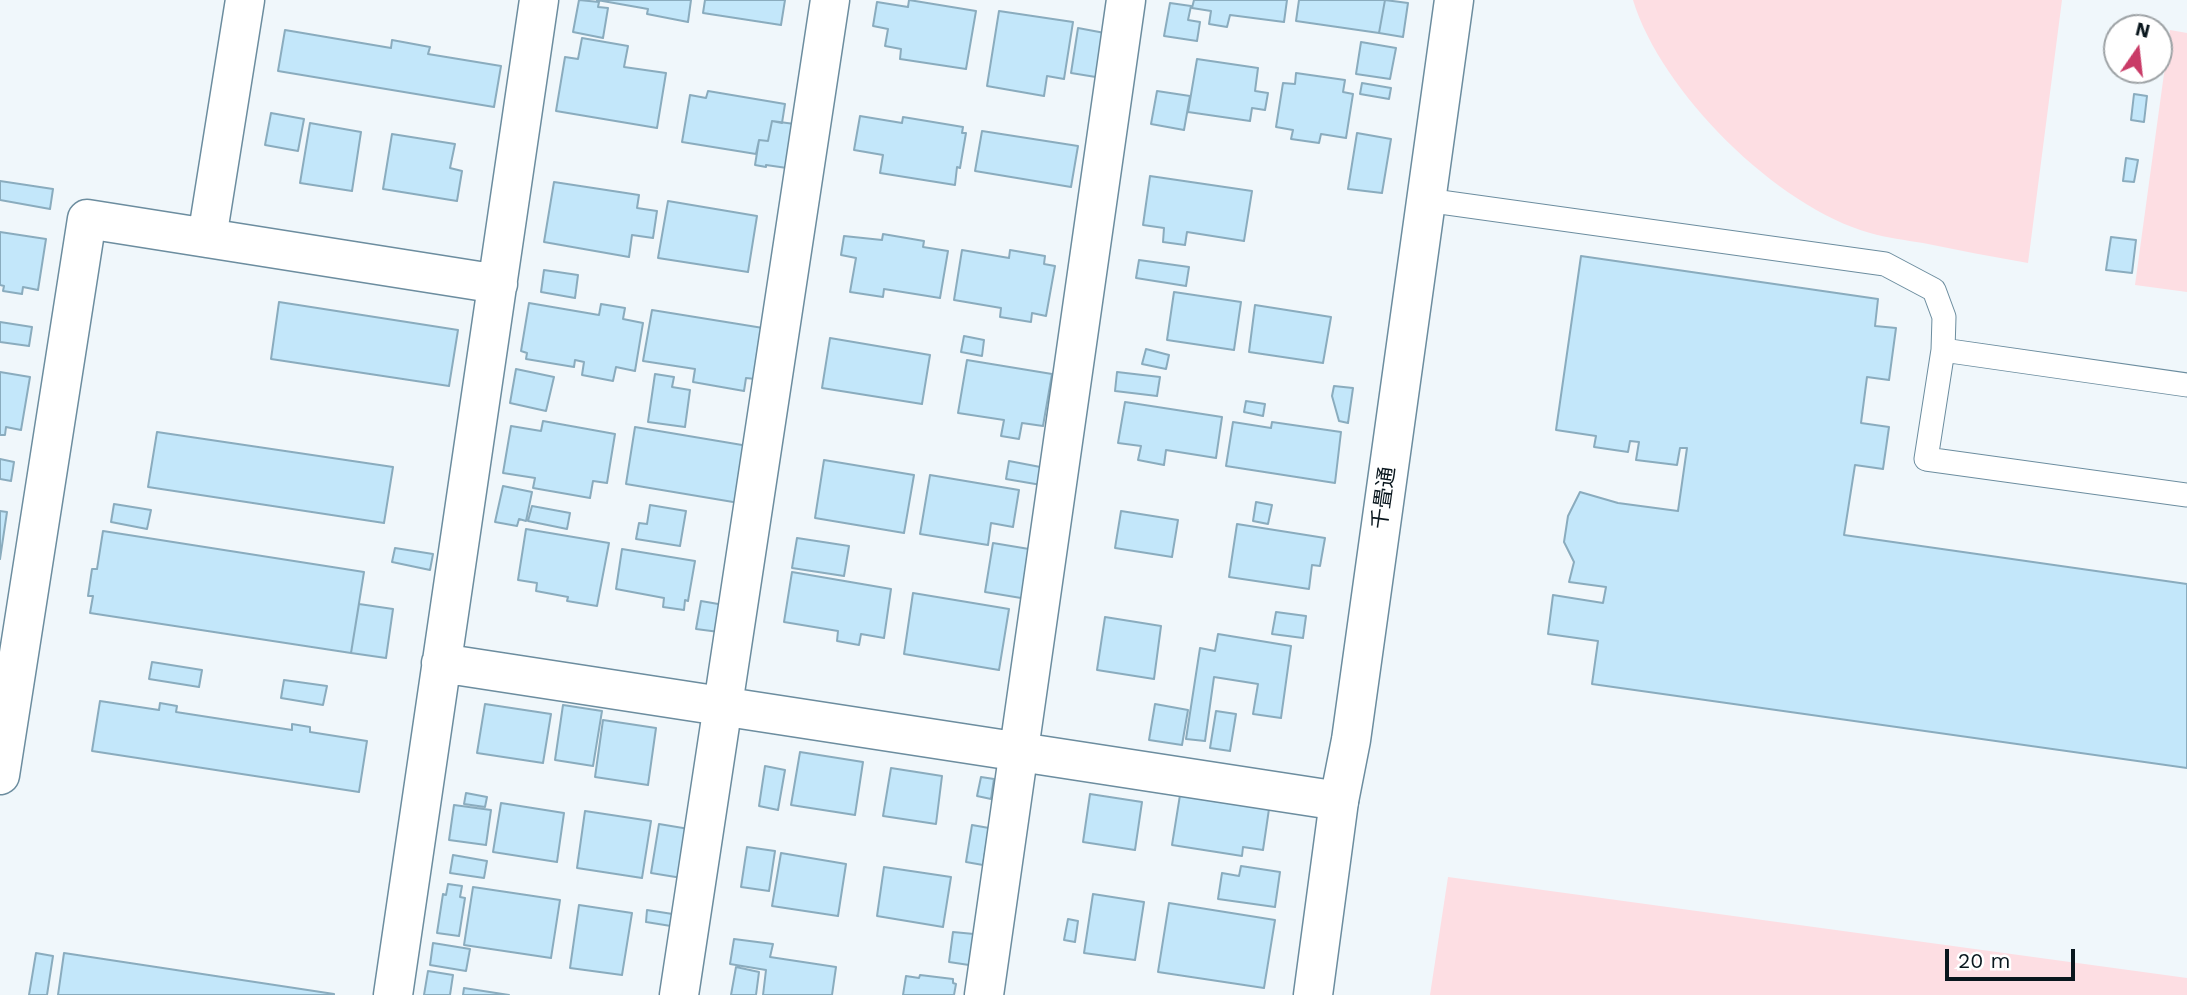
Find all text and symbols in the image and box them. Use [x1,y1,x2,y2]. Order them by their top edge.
north arrow [2103,14,2173,84]
text: N [2133,17,2152,43]
street label: 千畳通 [1367,465,1401,531]
scale bar [1949,936,2078,980]
text: 20 m [1958,948,2010,973]

